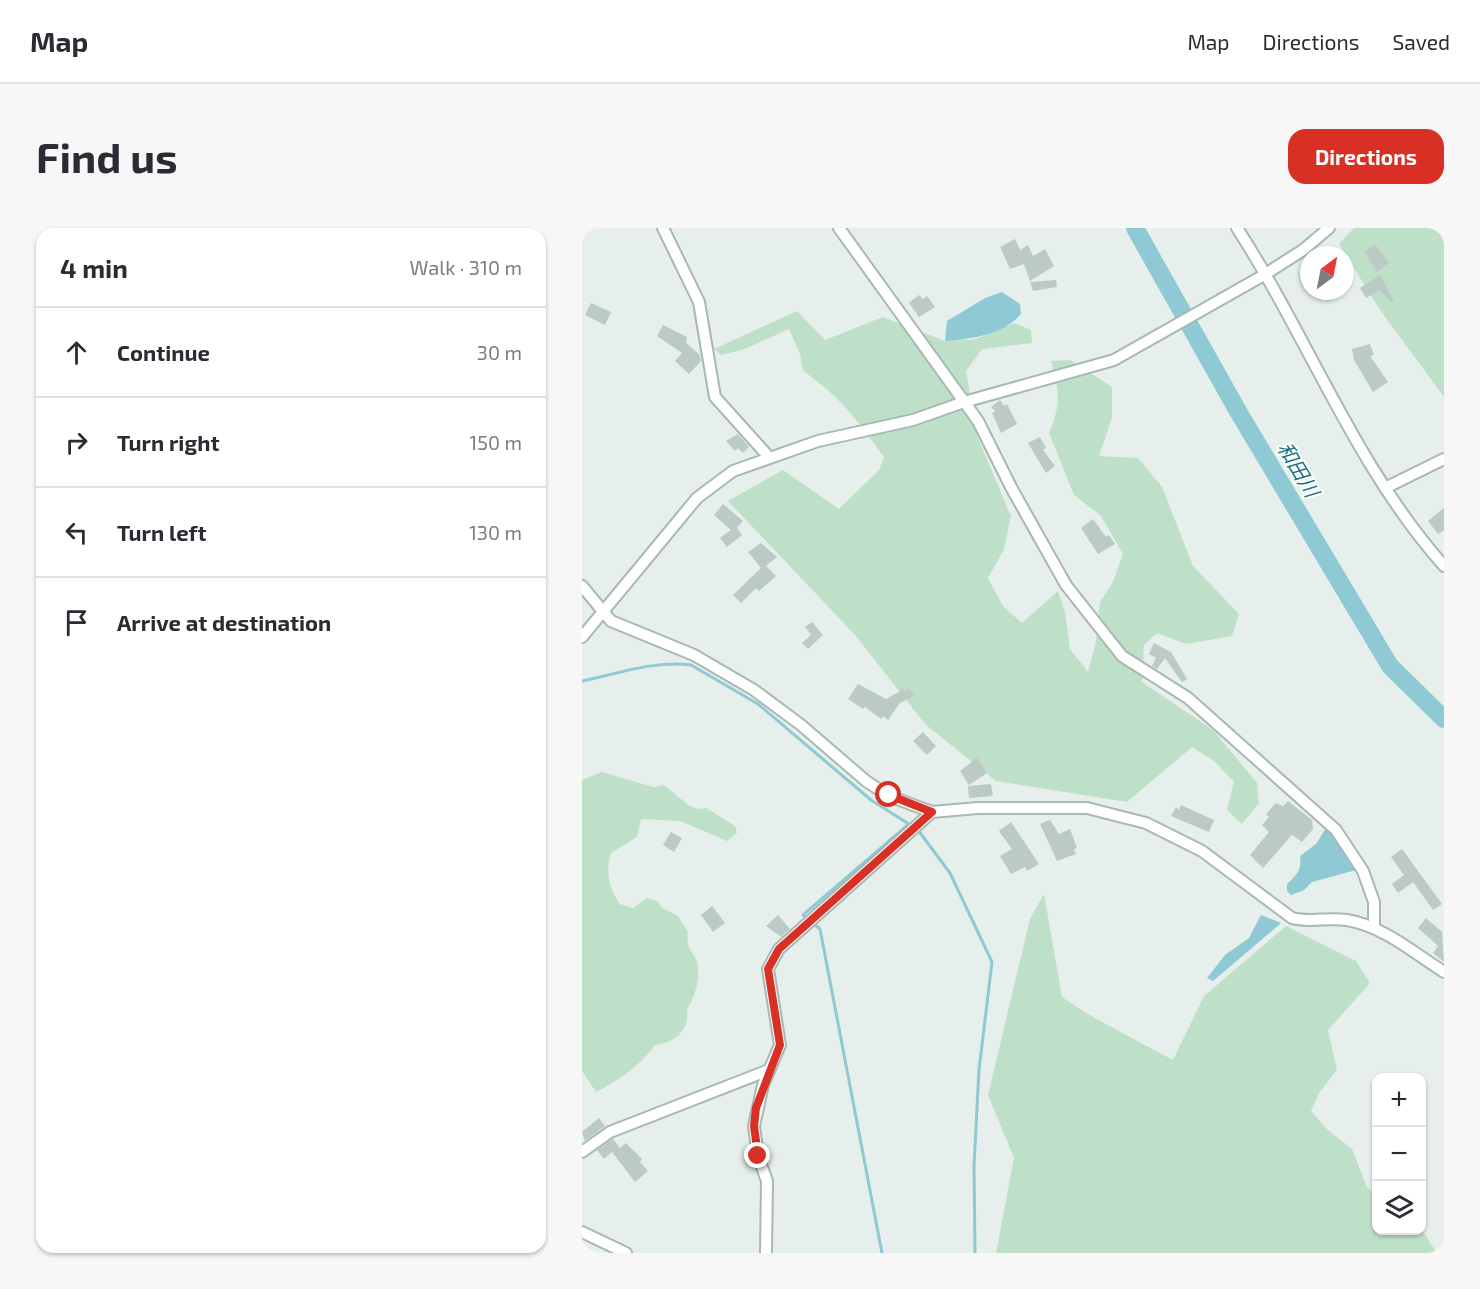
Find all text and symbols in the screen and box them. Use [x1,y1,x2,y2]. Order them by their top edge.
text: Map [30,24,88,58]
text: Map [1187,29,1230,54]
text: Directions [1263,29,1359,54]
text: Saved [1392,29,1450,54]
button: Directions [1288,129,1444,184]
text: Find us [36,131,178,181]
north arrow [1300,246,1354,300]
text: 4 min [60,252,128,283]
text: Walk · 310 m [410,255,522,279]
icon: ahead [60,336,93,369]
text: Continue [117,339,210,365]
text: 30 m [477,340,522,364]
icon: right [60,426,93,459]
text: Turn right [117,429,219,455]
text: 150 m [469,430,522,454]
water label: 和田川 [1273,437,1326,503]
icon: left [60,516,93,549]
text: Turn left [117,519,206,545]
text: 130 m [469,520,522,544]
icon: arrive [60,606,93,639]
text: Arrive at destination [117,609,331,635]
route start [875,781,901,807]
map controls [1372,1073,1426,1235]
button: + [1372,1073,1426,1127]
button: − [1372,1127,1426,1181]
route end [744,1142,770,1168]
button: layers [1372,1181,1426,1235]

